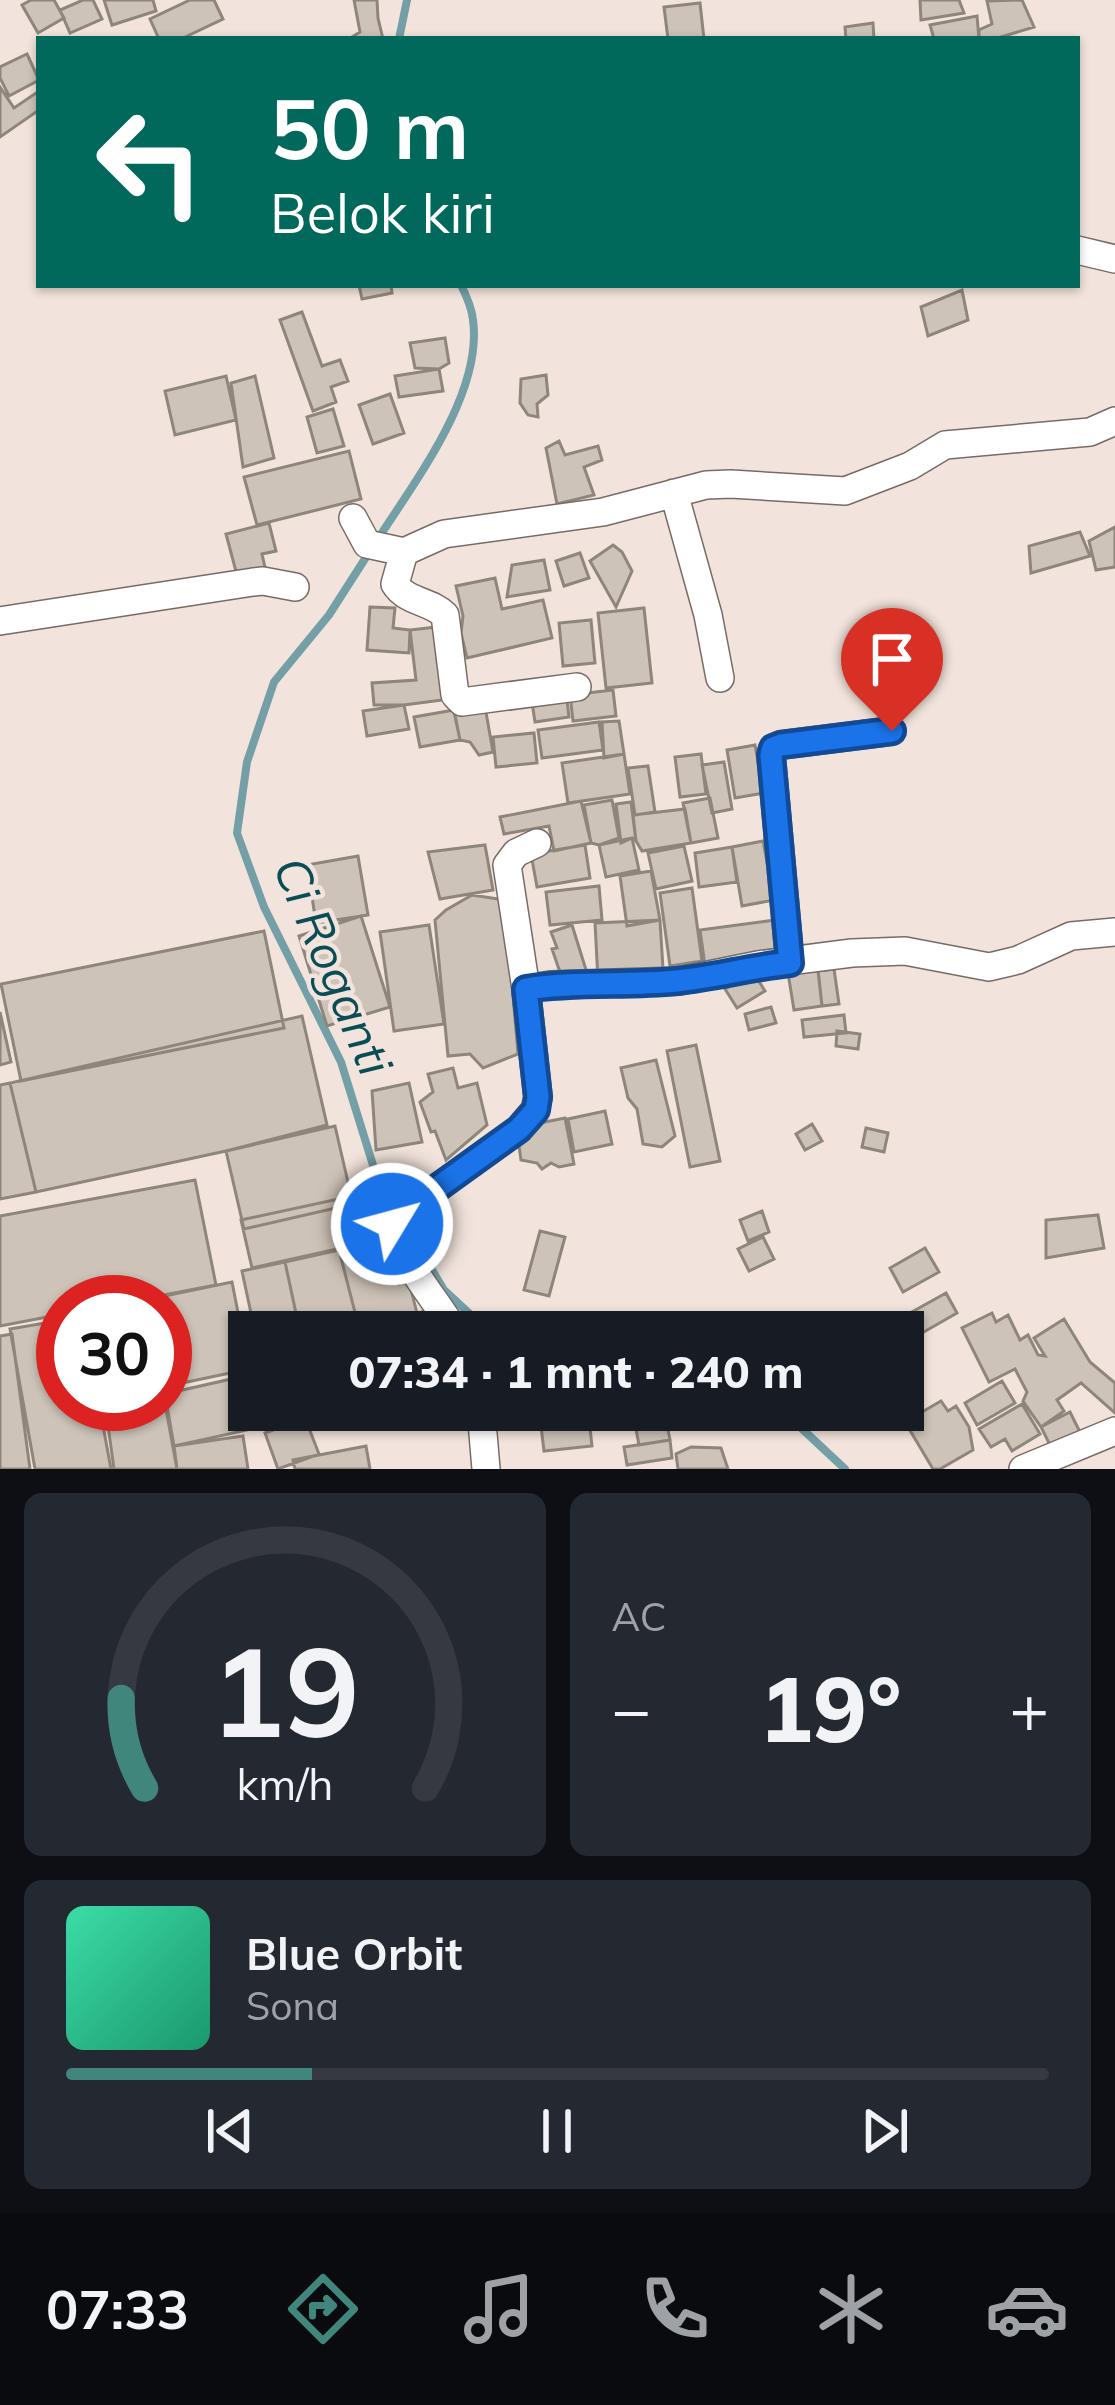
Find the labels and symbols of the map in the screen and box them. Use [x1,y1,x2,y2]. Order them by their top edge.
pin [841,608,943,731]
water label: Ci Roganti [261,848,407,1084]
position arrow [329,1161,455,1287]
speed limit sign: 30 [36,1275,192,1431]

